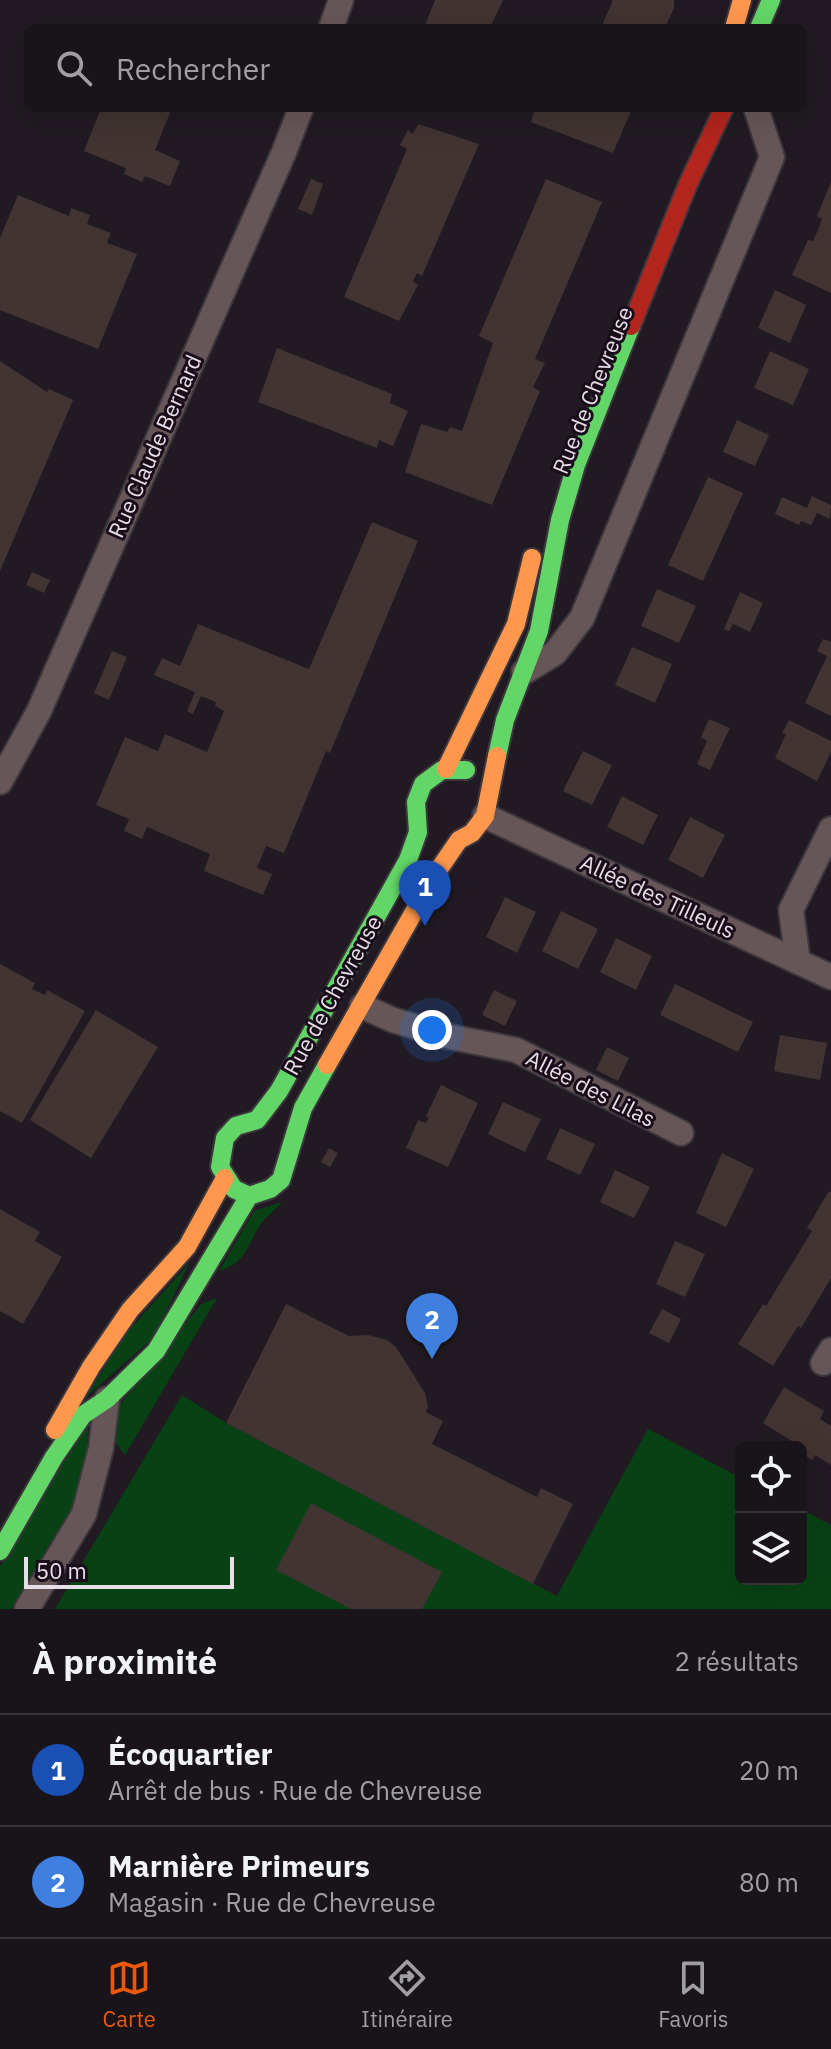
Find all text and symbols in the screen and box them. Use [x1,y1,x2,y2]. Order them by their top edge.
search box [24,24,807,112]
icon: search [52,46,96,90]
text: Rechercher [116,49,270,88]
street label: Rue de Chevreuse [545,302,639,478]
street label: Rue Claude Bernard [101,350,207,542]
street label: Allée des Tilleuls [576,848,740,944]
pin: 1 [399,860,451,926]
street label: Rue de Chevreuse [276,910,388,1080]
your location [412,1010,452,1050]
street label: Allée des Lilas [522,1043,660,1133]
pin: 2 [406,1293,458,1359]
map controls [735,1441,807,1585]
button: locate [735,1441,807,1513]
button: layers [735,1513,807,1585]
scale bar [24,1553,234,1589]
text: 50 m [36,1556,87,1585]
text: À proximité [32,1639,217,1683]
text: 2 résultats [674,1644,799,1678]
text: Écoquartier [108,1734,273,1773]
text: 1 [50,1753,66,1787]
text: 20 m [739,1753,799,1787]
text: Arrêt de bus · Rue de Chevreuse [108,1773,482,1807]
text: Marnière Primeurs [108,1846,370,1885]
text: 2 [50,1865,66,1899]
text: 80 m [739,1865,799,1899]
text: Magasin · Rue de Chevreuse [108,1885,436,1919]
tab: Carte [103,1956,156,2033]
tab: Itinéraire [361,1956,453,2033]
tab: Favoris [658,1956,728,2033]

